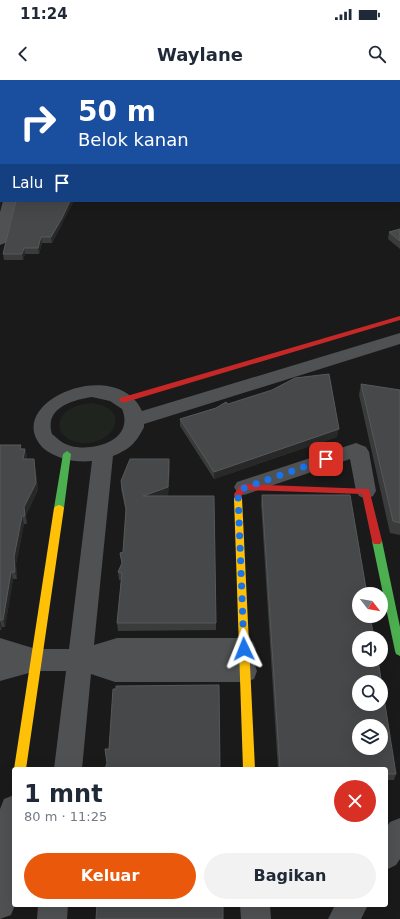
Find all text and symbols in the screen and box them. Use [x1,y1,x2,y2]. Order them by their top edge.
text: 11:24 [20,5,68,23]
icon: back [12,43,34,65]
icon: search [366,43,388,65]
text: Waylane [157,44,243,65]
text: 50 m [78,95,156,128]
icon: right [12,96,64,148]
text: Belok kanan [78,129,189,150]
icon: arrive [51,172,73,194]
text: Lalu [12,174,43,192]
pin [309,442,343,476]
icon: arrive [315,448,337,470]
north arrow [352,587,388,623]
map controls [352,587,388,755]
position arrow [223,628,265,670]
button: sound [352,631,388,667]
button: search [352,675,388,711]
button: layers [352,719,388,755]
text: 1 mnt [24,780,103,808]
button: close [334,780,376,822]
text: 80 m · 11:25 [24,809,107,824]
button: Keluar [24,853,196,899]
button: Bagikan [204,853,376,899]

